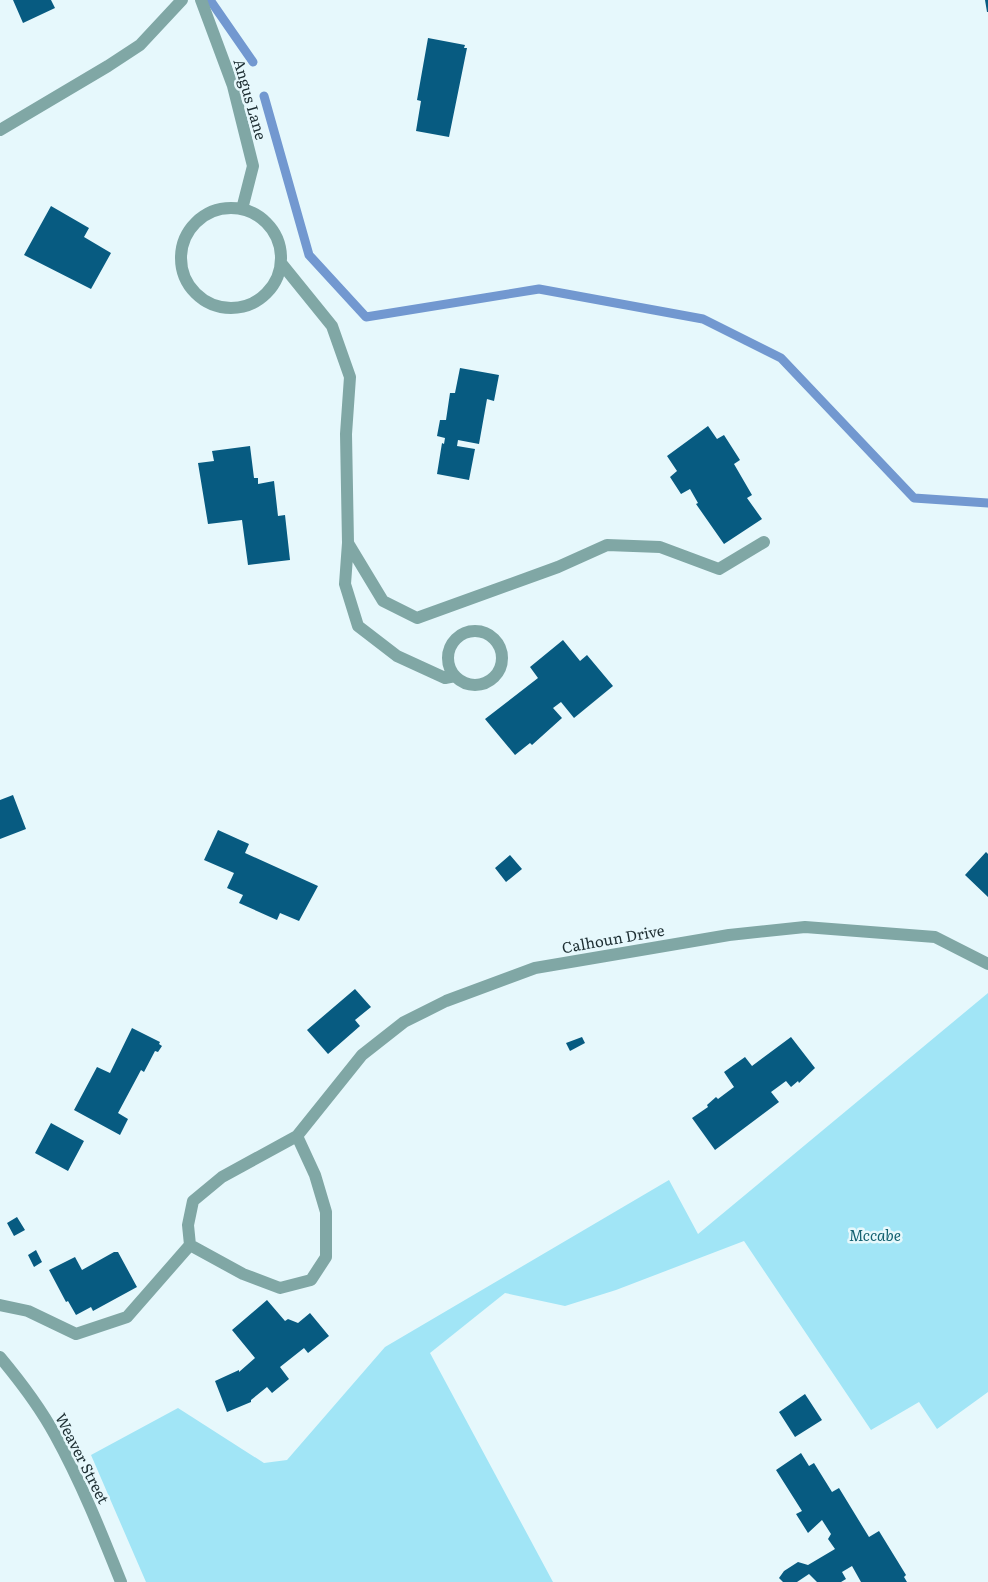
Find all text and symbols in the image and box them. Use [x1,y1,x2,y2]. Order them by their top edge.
street label: Angus Lane [228,56,274,142]
street label: Calhoun Drive [560,918,666,958]
park label: Mccabe [849,1223,901,1246]
street label: Weaver Street [50,1408,116,1508]

